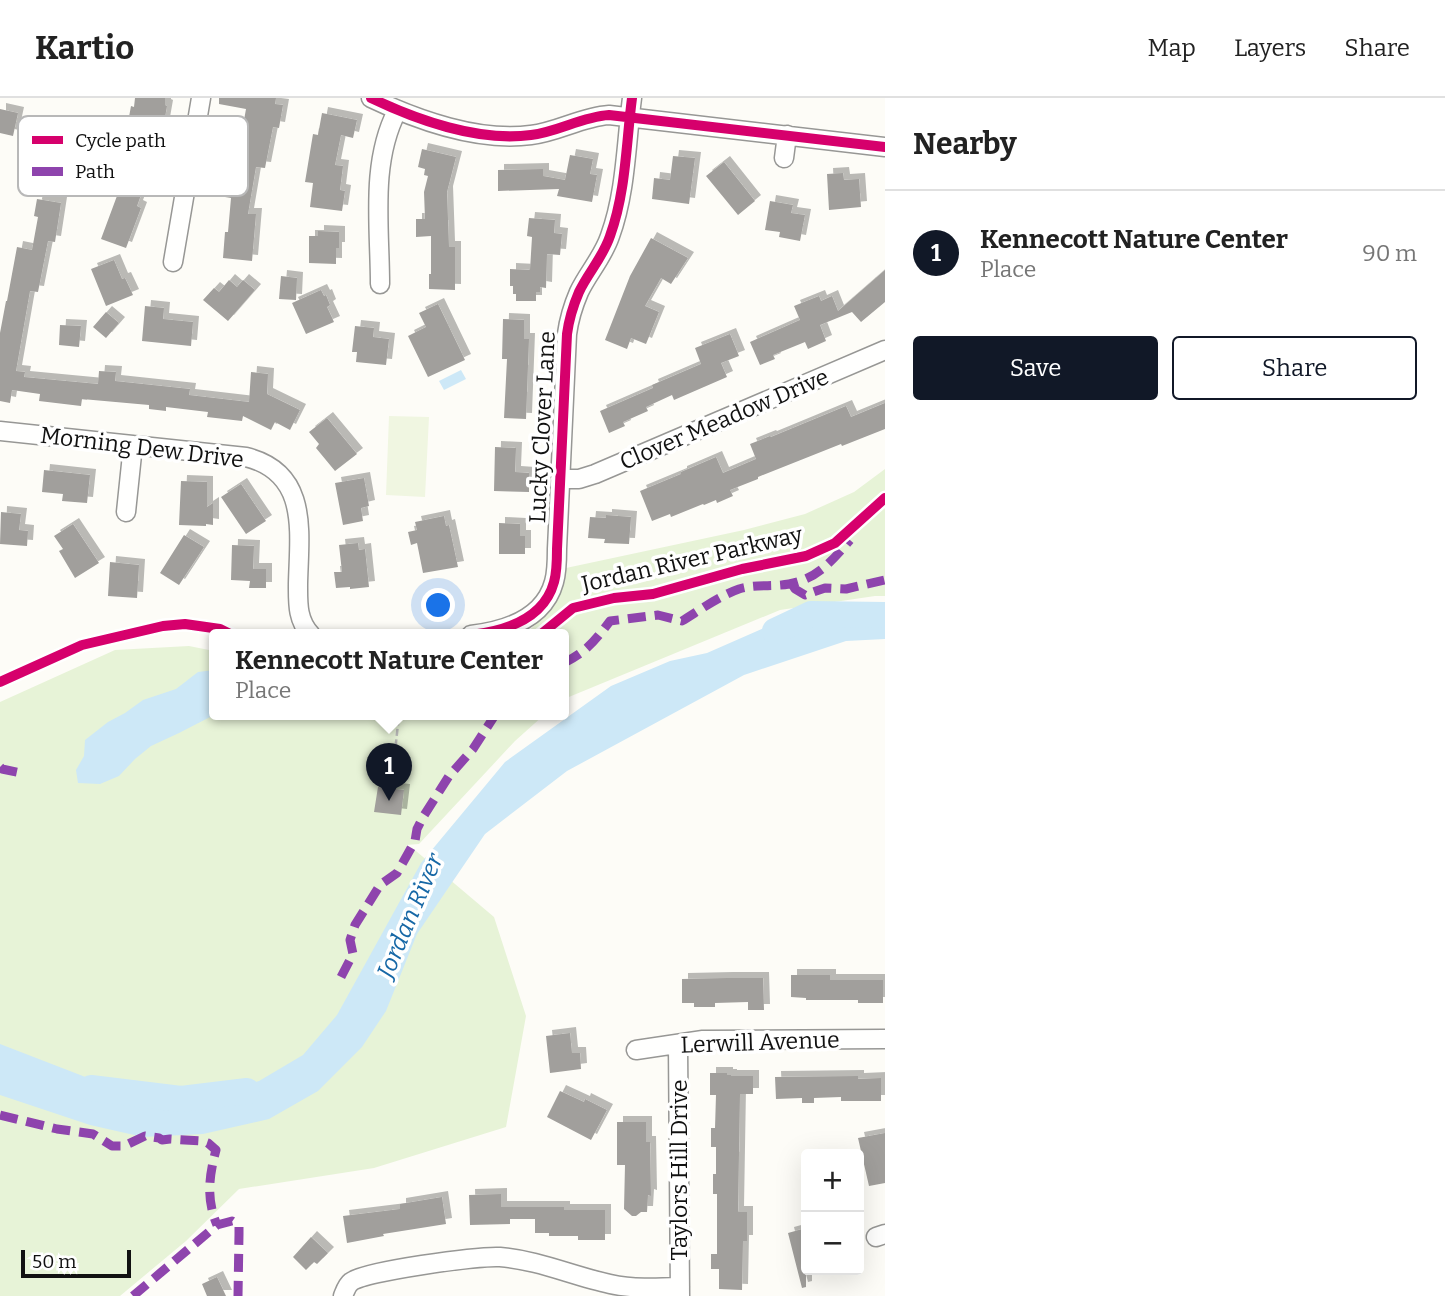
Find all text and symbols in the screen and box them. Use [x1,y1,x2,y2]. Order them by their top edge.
text: Kartio [35,28,134,68]
text: Map [1148,34,1196,62]
text: Layers [1234,34,1306,62]
text: Share [1344,34,1410,62]
legend [18,116,248,196]
text: Nearby [913,126,1017,162]
text: Cycle path [75,129,166,152]
text: Path [75,160,115,183]
text: Kennecott Nature Center [980,224,1288,255]
text: 1 [931,239,941,267]
text: 90 m [1362,239,1417,267]
text: Place [980,255,1036,283]
street label: Lucky Clover Lane [523,330,561,524]
button: Save [913,336,1158,400]
button: Share [1172,336,1417,400]
street label: Clover Meadow Drive [615,362,833,476]
street label: Morning Dew Drive [39,421,245,473]
street label: Jordan River Parkway [578,520,806,598]
your location [421,588,455,622]
popup [209,629,569,720]
text: Kennecott Nature Center [235,645,543,676]
text: Place [235,676,291,704]
pin: 1 [366,743,412,801]
water label: Jordan River [370,848,449,984]
street label: Lerwill Avenue [680,1025,840,1059]
street label: Taylors Hill Drive [665,1080,693,1260]
map controls [801,1149,864,1275]
button: + [801,1149,864,1212]
button: − [801,1212,864,1275]
scale bar [21,1247,131,1279]
text: 50 m [32,1250,76,1273]

